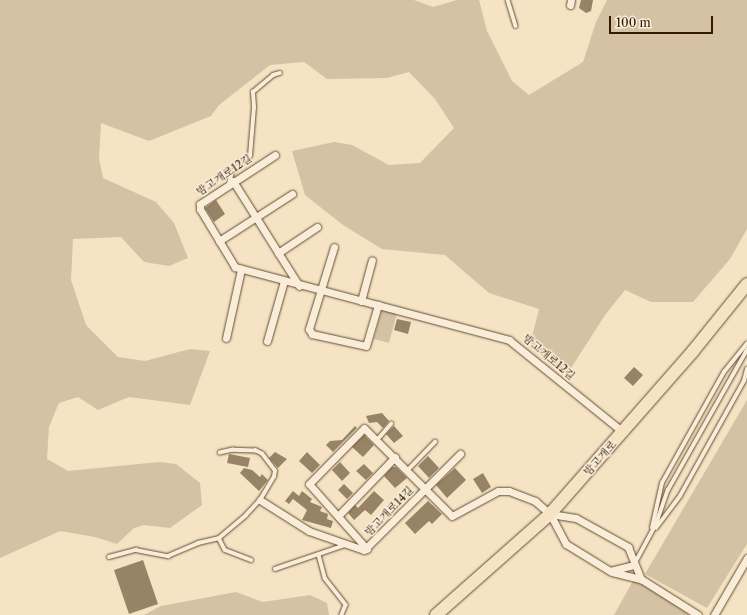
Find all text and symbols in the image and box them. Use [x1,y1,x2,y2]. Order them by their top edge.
scale bar [611,8,715,34]
text: 100 m [616,15,651,30]
street label: 밤고개로12길 [194,152,254,198]
street label: 밤고개로12길 [520,331,578,383]
street label: 밤고개로 [581,438,619,478]
street label: 밤고개로14길 [362,483,416,539]

